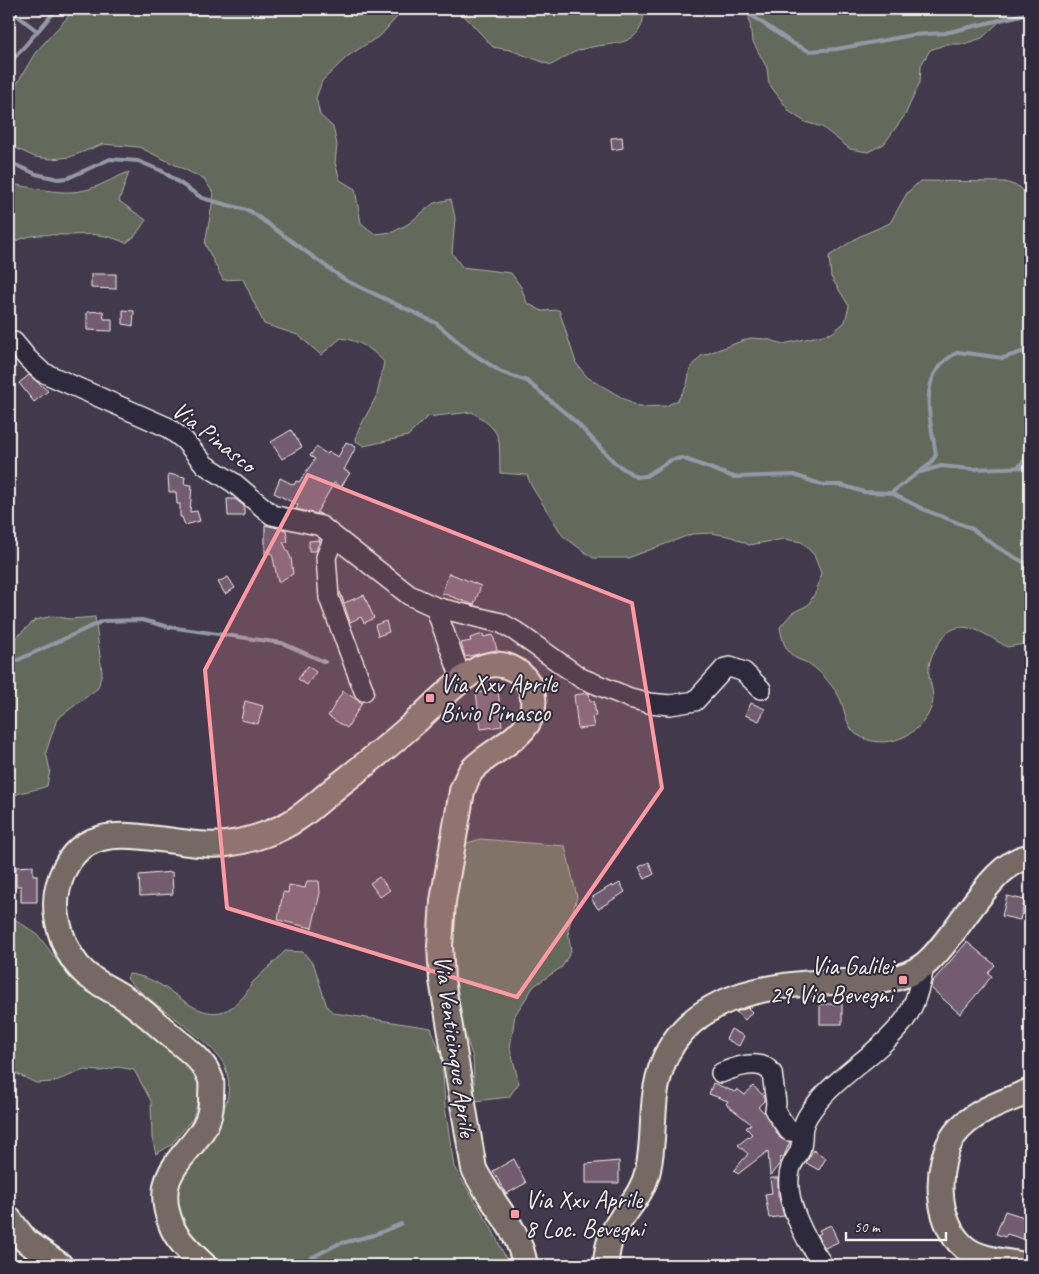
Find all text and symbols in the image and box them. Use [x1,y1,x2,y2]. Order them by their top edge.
street label: Via Pinasco [165,394,265,482]
place label: Via Xxv Aprile Bivio Pinasco [440,668,559,729]
marker: Via Xxv Aprile Bivio Pinasco [424,692,436,704]
place label: Via Galilei 29 Via Bevegni [769,950,896,1011]
street label: Via Venticinque Aprile [426,953,484,1141]
marker: Via Galilei 29 Via Bevegni [897,974,909,986]
place label: Via Xxv Aprile 8 Loc. Bevegni [525,1184,647,1245]
marker: Via Xxv Aprile 8 Loc. Bevegni [509,1208,521,1220]
scale bar [846,1209,946,1241]
text: 50 m [854,1218,881,1237]

